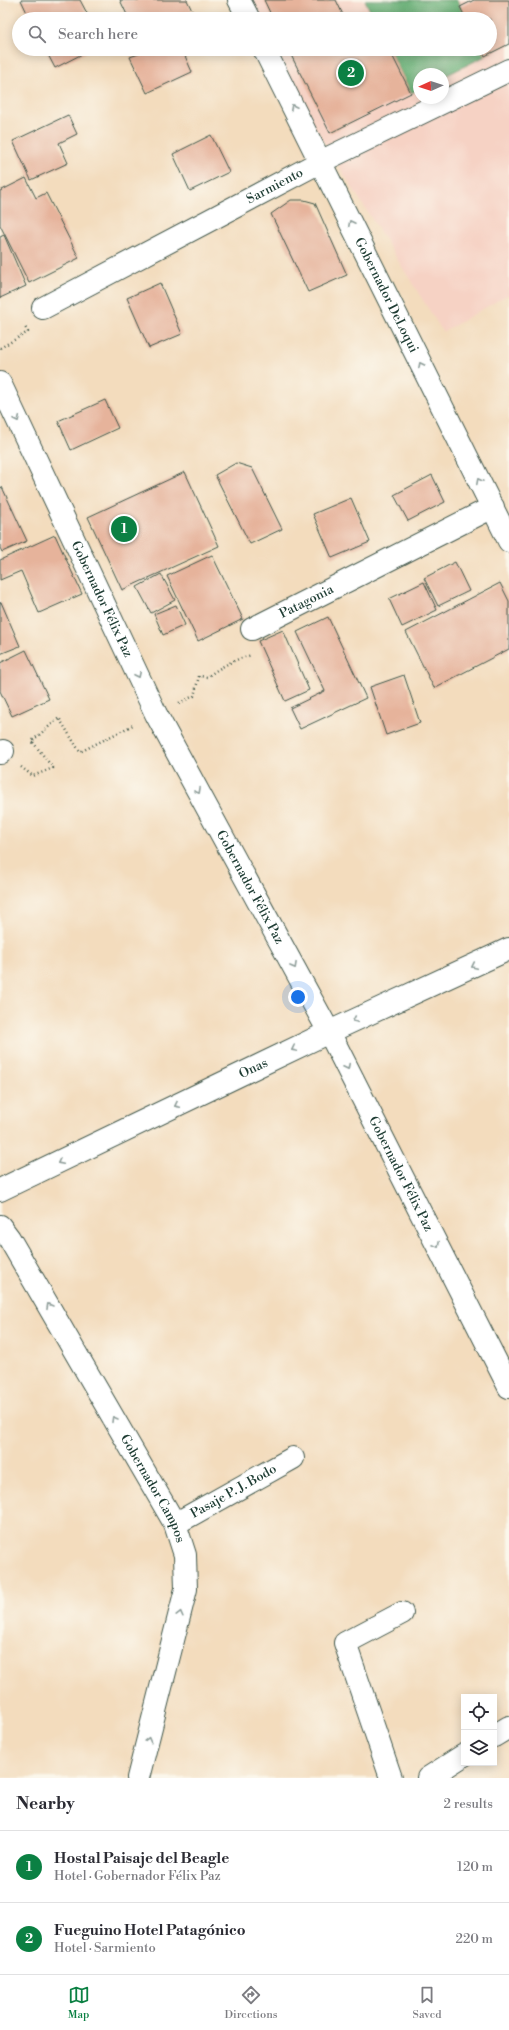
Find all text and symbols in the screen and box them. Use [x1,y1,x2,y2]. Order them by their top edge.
search box [12,12,497,56]
icon: search [26,23,48,45]
text: Search here [58,25,138,44]
pin: 2 [338,58,364,88]
north arrow [413,68,449,104]
one-way arrow [290,104,298,111]
street label: Sarmiento [244,164,306,207]
one-way arrow [348,220,356,227]
street label: Gobernador DeLoqui [351,235,422,355]
one-way arrow [419,361,426,369]
one-way arrow [12,414,20,422]
one-way arrow [477,478,484,485]
pin: 1 [111,514,137,544]
street label: Gobernador Félix Paz [68,538,136,660]
street label: Patagonia [277,581,337,622]
one-way arrow [133,671,141,679]
one-way arrow [193,786,201,794]
street label: Gobernador Félix Paz [213,828,288,947]
one-way arrow [470,961,478,969]
one-way arrow [289,962,296,969]
your location [288,987,308,1007]
one-way arrow [352,1015,360,1023]
one-way arrow [291,1044,298,1052]
street label: Onas [236,1054,271,1082]
one-way arrow [342,1062,350,1070]
one-way arrow [174,1100,181,1108]
street label: Gobernador Félix Paz [365,1114,437,1234]
one-way arrow [56,1157,64,1164]
one-way arrow [432,1241,440,1248]
one-way arrow [46,1304,54,1311]
one-way arrow [112,1416,119,1423]
street label: Gobernador Campos [117,1431,189,1545]
street label: Pasaje P. J. Bodo [188,1461,279,1522]
one-way arrow [175,1611,183,1617]
map controls [461,1694,497,1766]
button: locate [461,1694,497,1730]
button: layers [461,1730,497,1766]
one-way arrow [143,1737,151,1743]
text: Nearby [16,1793,75,1815]
text: 2 results [444,1796,493,1812]
text: Hostal Paisaje del Beagle [54,1849,229,1868]
text: 1 [26,1859,32,1875]
text: 120 m [457,1859,493,1875]
text: Hotel · Gobernador Félix Paz [54,1868,221,1884]
text: Fueguino Hotel Patagónico [54,1921,246,1940]
text: 2 [25,1931,33,1947]
text: 220 m [455,1931,493,1947]
text: Hotel · Sarmiento [54,1940,156,1956]
tab: Map [68,1984,90,2022]
tab: Directions [225,1984,278,2022]
tab: Saved [413,1984,441,2022]

